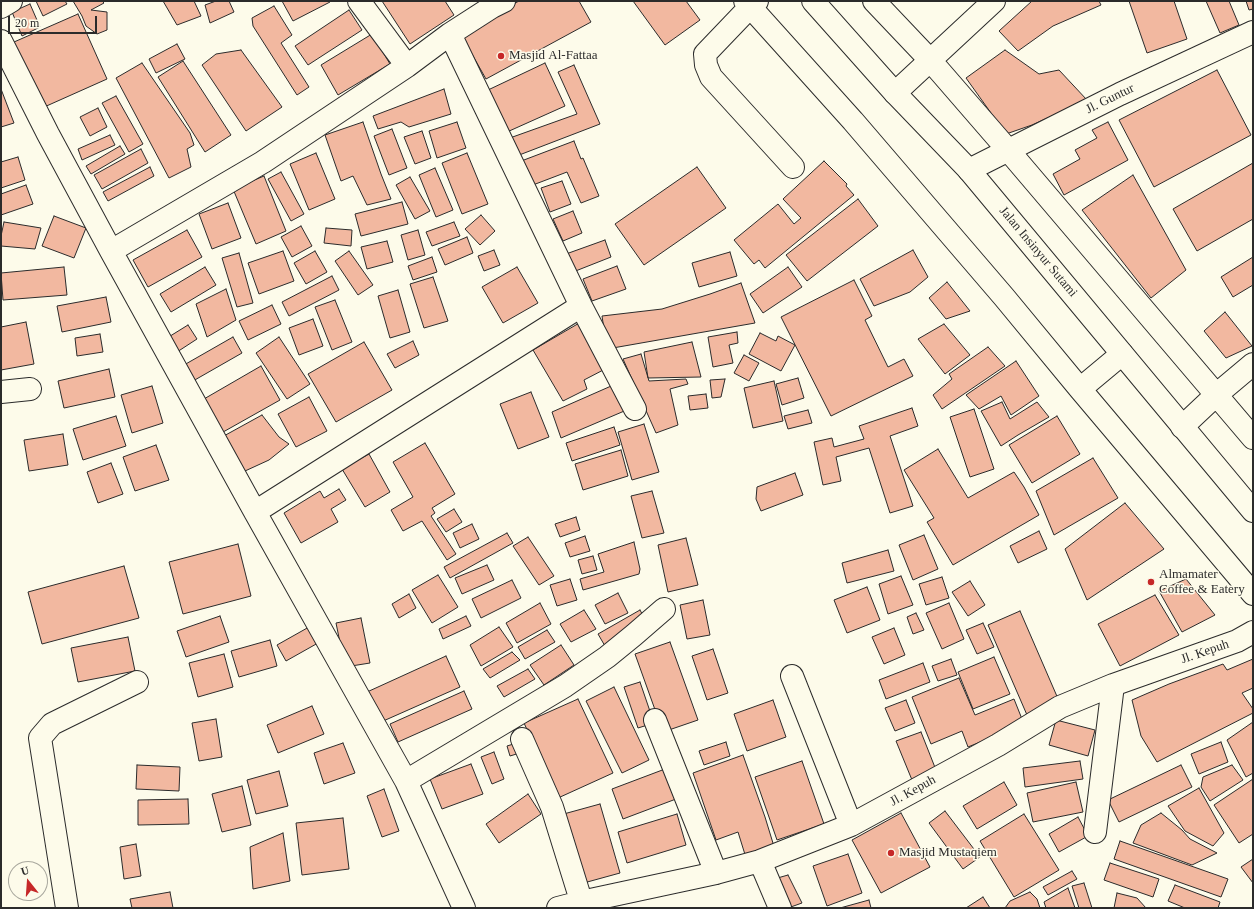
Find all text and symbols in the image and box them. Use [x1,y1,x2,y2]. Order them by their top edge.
scale bar [10,8,99,34]
text: 20 m [15,16,39,30]
place label: Masjid Al-Fattaa [509,48,597,64]
marker: Masjid Al-Fattaa [496,51,506,61]
street label: Jl. Guntur [1083,81,1137,117]
street label: Jalan Insinyur Sutami [996,204,1080,300]
place label: Almamater Coffee & Eatery [1159,567,1245,598]
marker: Almamater Coffee & Eatery [1146,577,1156,587]
street label: Jl. Kepuh [1179,637,1231,667]
street label: Jl. Kepuh [887,772,939,810]
place label: Masjid Mustaqiem [899,845,997,861]
marker: Masjid Mustaqiem [886,848,896,858]
north arrow [8,861,48,901]
text: U [19,864,30,877]

